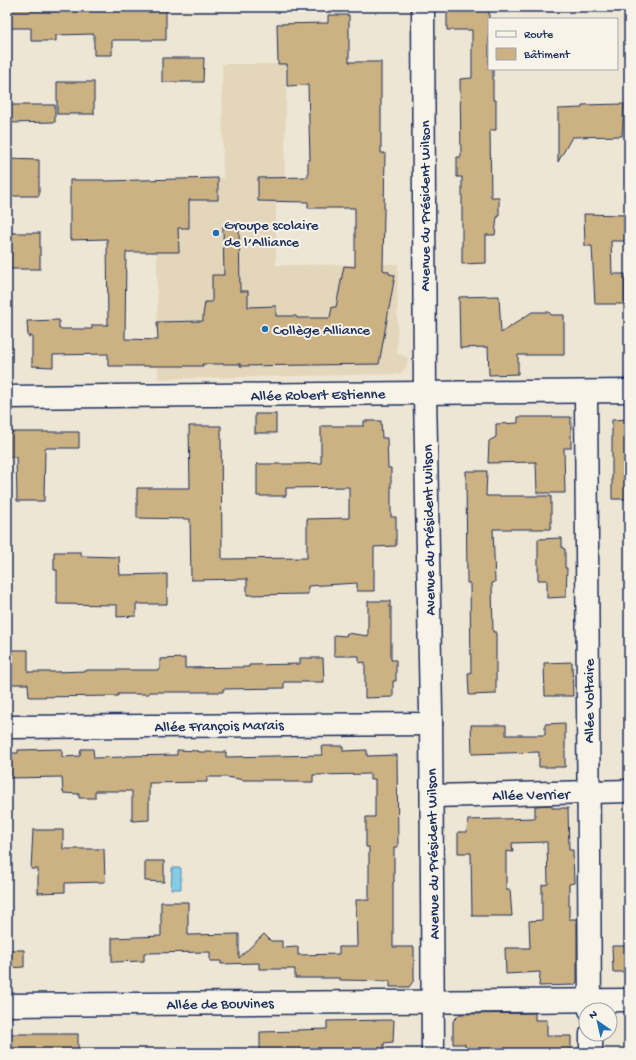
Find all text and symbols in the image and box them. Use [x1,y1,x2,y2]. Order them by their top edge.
legend [488,18,618,70]
text: Route [524,29,554,43]
text: Bâtiment [523,49,571,63]
street label: Avenue du Président Wilson [417,120,435,292]
place label: Groupe scolaire de l’Alliance [224,217,319,252]
marker: Groupe scolaire de l’Alliance [211,228,221,238]
place label: Collège Alliance [273,322,370,340]
marker: Collège Alliance [260,324,270,334]
street label: Allée Robert Estienne [251,386,386,406]
street label: Avenue du Président Wilson [420,444,440,616]
street label: Allée Voltaire [581,658,599,743]
street label: Allée François Marais [154,717,284,737]
street label: Avenue du Président Wilson [424,768,444,940]
street label: Allée Verrier [492,786,572,806]
street label: Allée de Bouvines [166,995,274,1015]
north arrow [578,1002,618,1042]
text: N [587,1008,600,1022]

